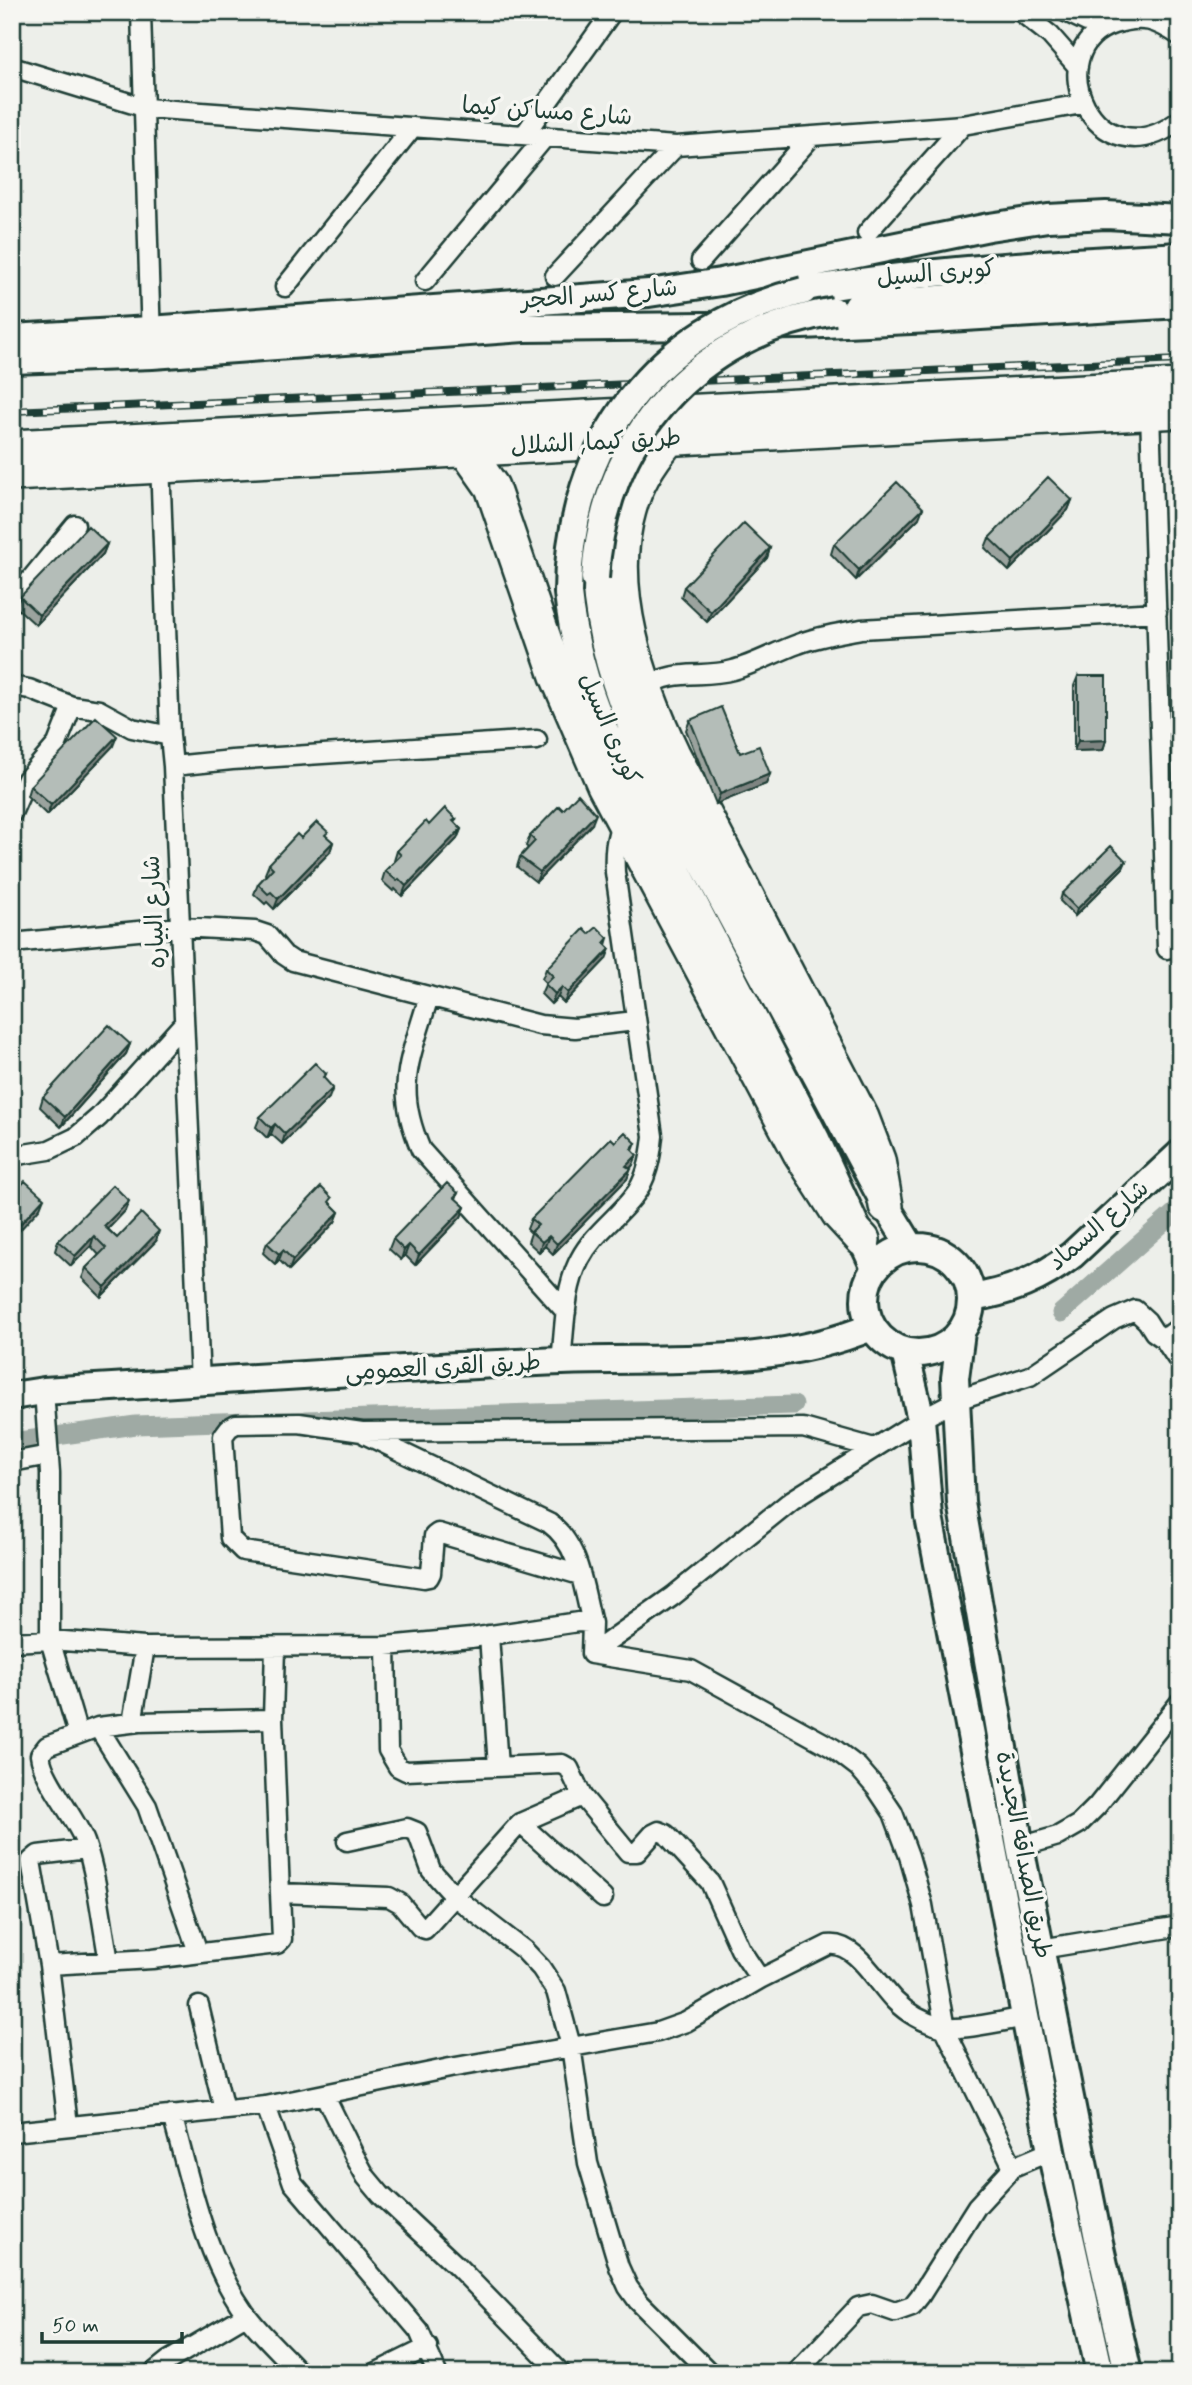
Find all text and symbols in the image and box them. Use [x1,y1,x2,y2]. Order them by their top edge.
street label: شارع مساكن كيما [461,91,633,133]
street label: كوبرى السيل [875,253,997,295]
street label: شارع كسر الحجر [517,273,679,317]
street label: طريق كيما, الشلال [510,423,682,463]
street label: كوبرى السيل [571,668,647,790]
street label: شارع البياره [137,855,173,969]
street label: شارع السماد [1042,1174,1156,1278]
street label: طريق القرى العمومى [344,1347,542,1389]
street label: طريق الصداقه الجديدة [988,1749,1058,1961]
scale bar [42,2301,182,2345]
text: 50 m [52,2312,99,2340]

